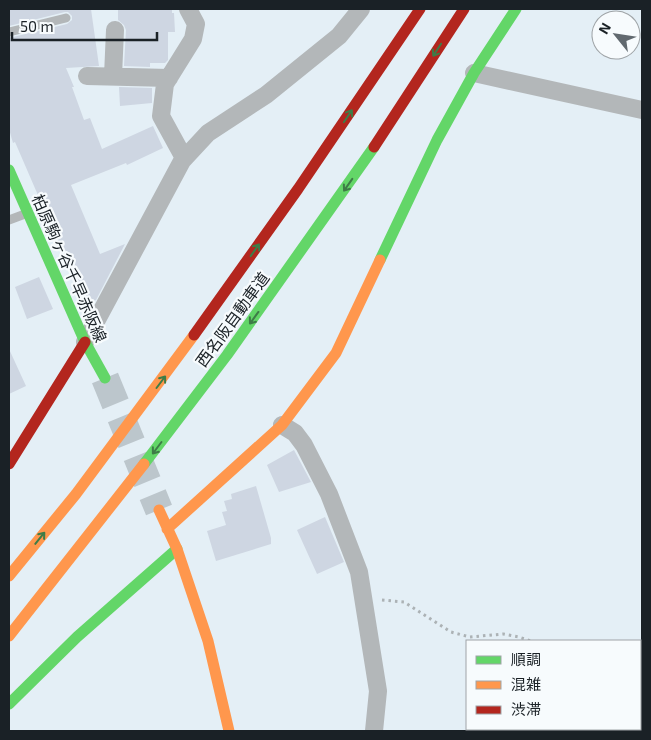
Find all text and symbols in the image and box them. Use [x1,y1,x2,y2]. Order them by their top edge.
scale bar [12,10,158,42]
north arrow [591,10,641,60]
text: 50 m [20,17,54,35]
text: N [594,20,614,37]
one-way arrow [432,42,442,56]
one-way arrow [343,110,353,124]
one-way arrow [343,178,353,192]
street label: 柏原駒ヶ谷千早赤阪線 [29,191,111,345]
one-way arrow [250,243,260,257]
street label: 西名阪自動車道 [191,268,273,370]
one-way arrow [248,311,259,324]
one-way arrow [155,376,166,389]
one-way arrow [151,441,162,454]
one-way arrow [34,532,45,545]
legend [466,640,641,730]
text: 順調 [511,650,541,668]
text: 混雑 [511,675,541,693]
text: 渋滞 [511,700,541,718]

